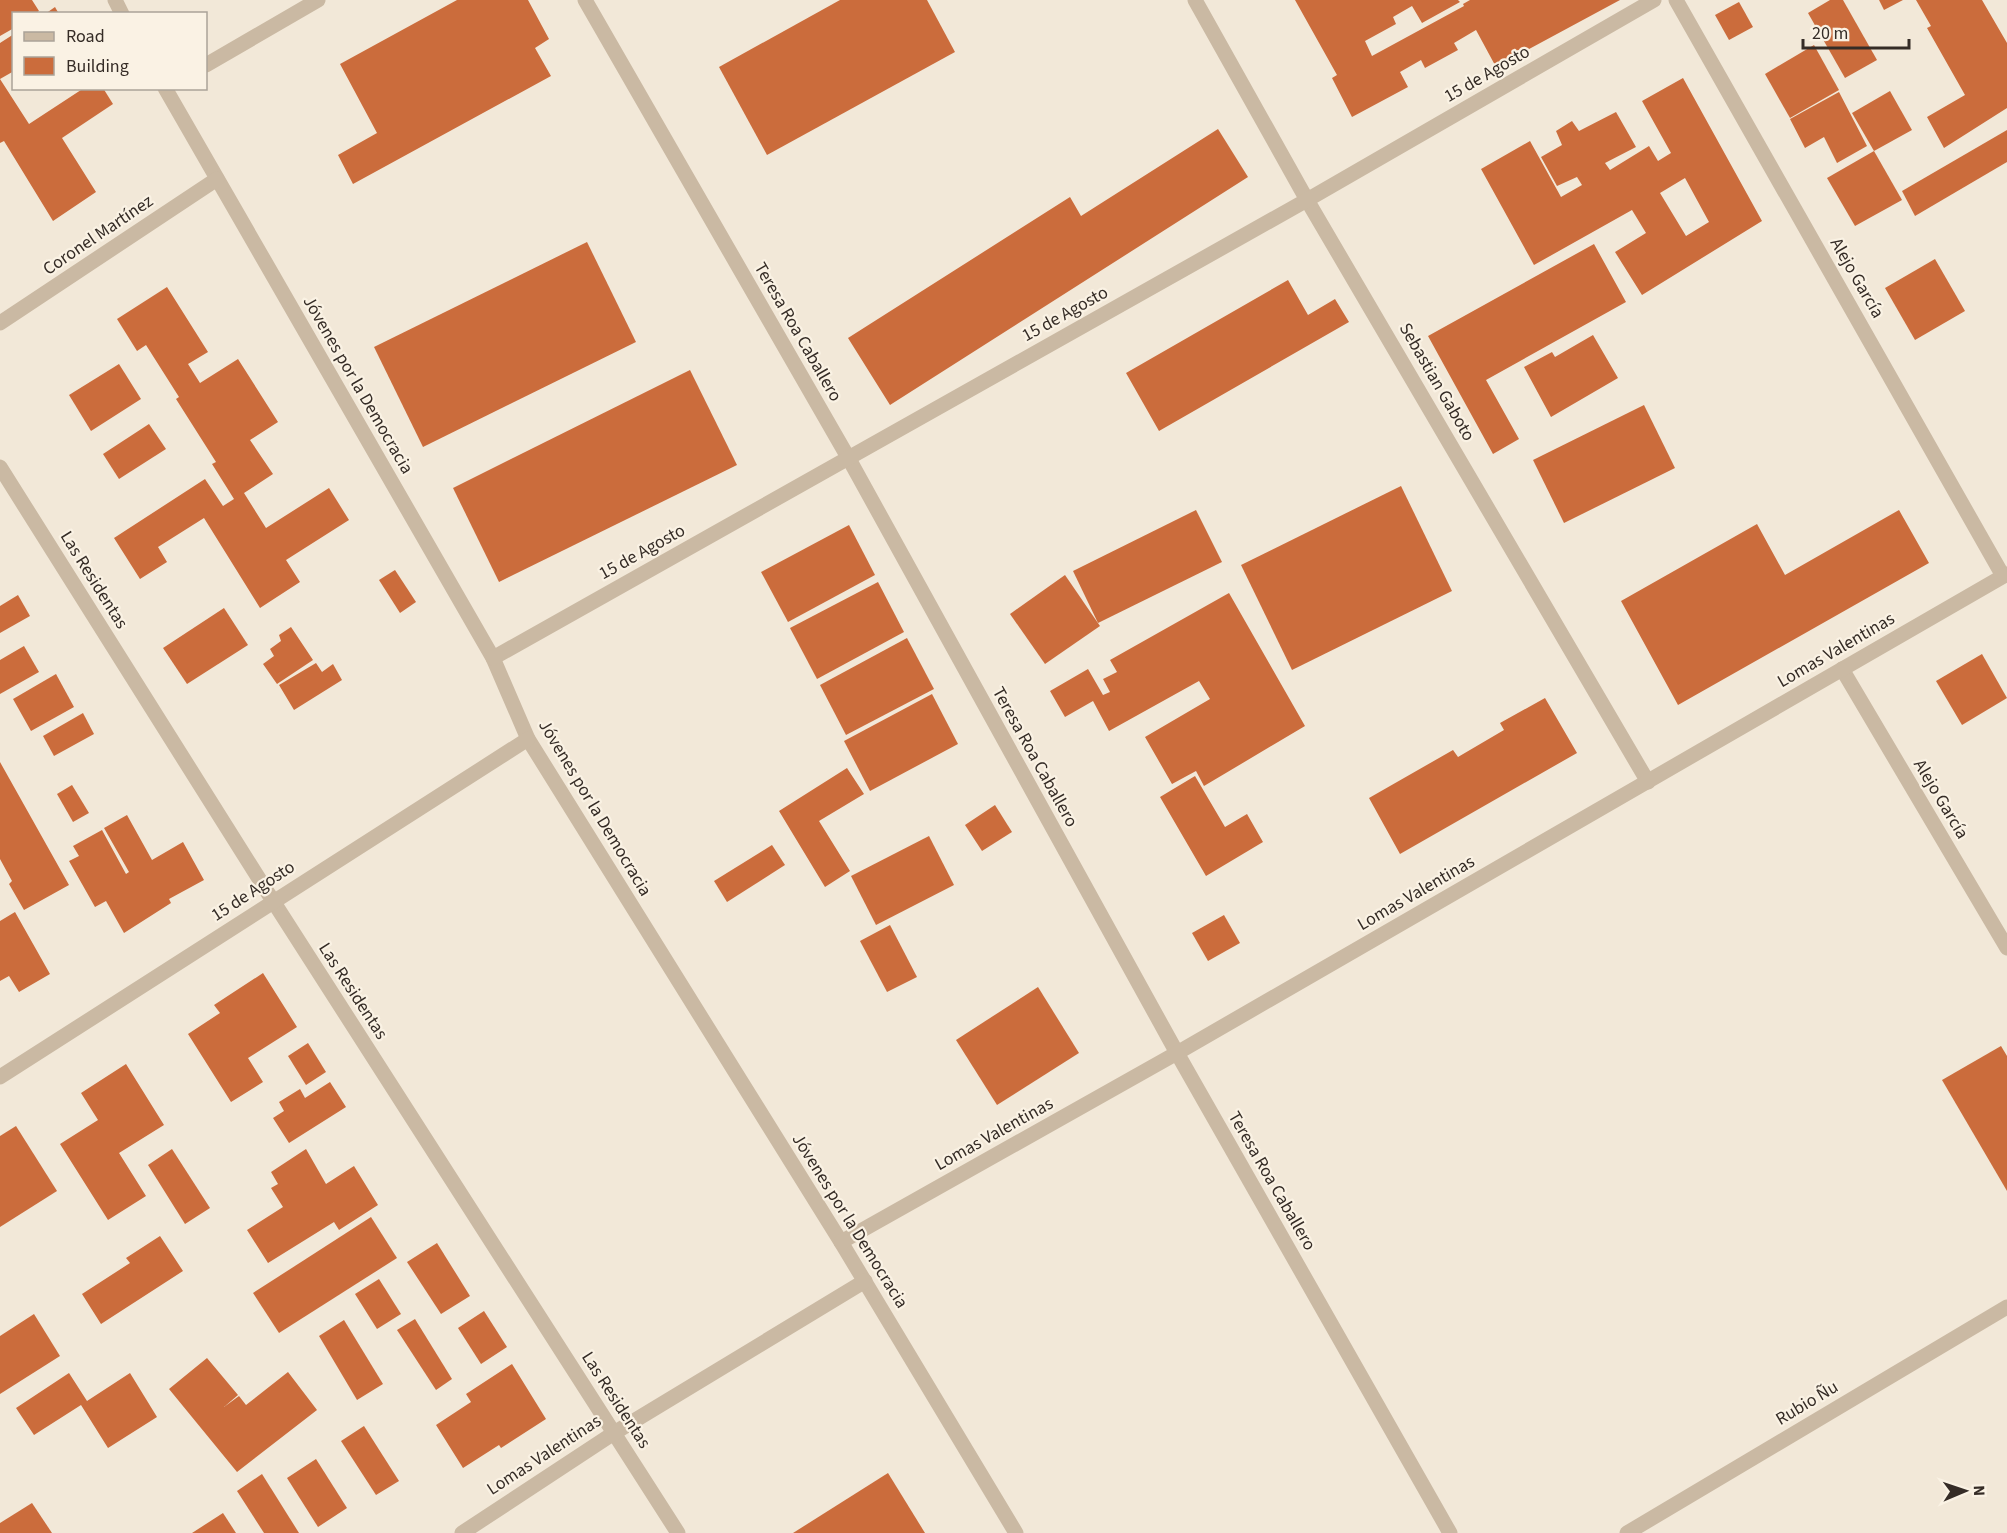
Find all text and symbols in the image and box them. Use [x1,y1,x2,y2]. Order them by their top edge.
legend [12,12,207,90]
scale bar [1803,12,1910,50]
text: 20 m [1812,21,1848,46]
text: Road [66,24,105,49]
street label: 15 de Agosto [1440,39,1534,109]
text: Building [66,54,129,79]
street label: Coronel Martínez [38,189,158,281]
street label: Alejo García [1824,233,1890,323]
street label: Teresa Roa Caballero [748,258,848,406]
street label: 15 de Agosto [1017,280,1113,348]
street label: Jóvenes por la Democracia [297,291,419,479]
street label: Sebastian Gaboto [1393,318,1481,446]
street label: 15 de Agosto [594,518,690,586]
street label: Las Residentas [54,526,134,634]
street label: Lomas Valentinas [1773,606,1899,694]
street label: Teresa Roa Caballero [986,682,1084,832]
street label: Jóvenes por la Democracia [532,715,658,901]
street label: Alejo García [1907,754,1975,844]
street label: Lomas Valentinas [1353,849,1479,937]
street label: 15 de Agosto [206,855,300,927]
street label: Las Residentas [312,938,394,1044]
street label: Lomas Valentinas [930,1091,1058,1177]
street label: Teresa Roa Caballero [1222,1107,1322,1255]
street label: Jóvenes por la Democracia [786,1129,914,1313]
street label: Las Residentas [575,1347,657,1453]
street label: Rubio Ñu [1771,1374,1843,1432]
street label: Lomas Valentinas [482,1409,606,1501]
north arrow [1935,1461,1995,1521]
text: N [1968,1485,1990,1496]

